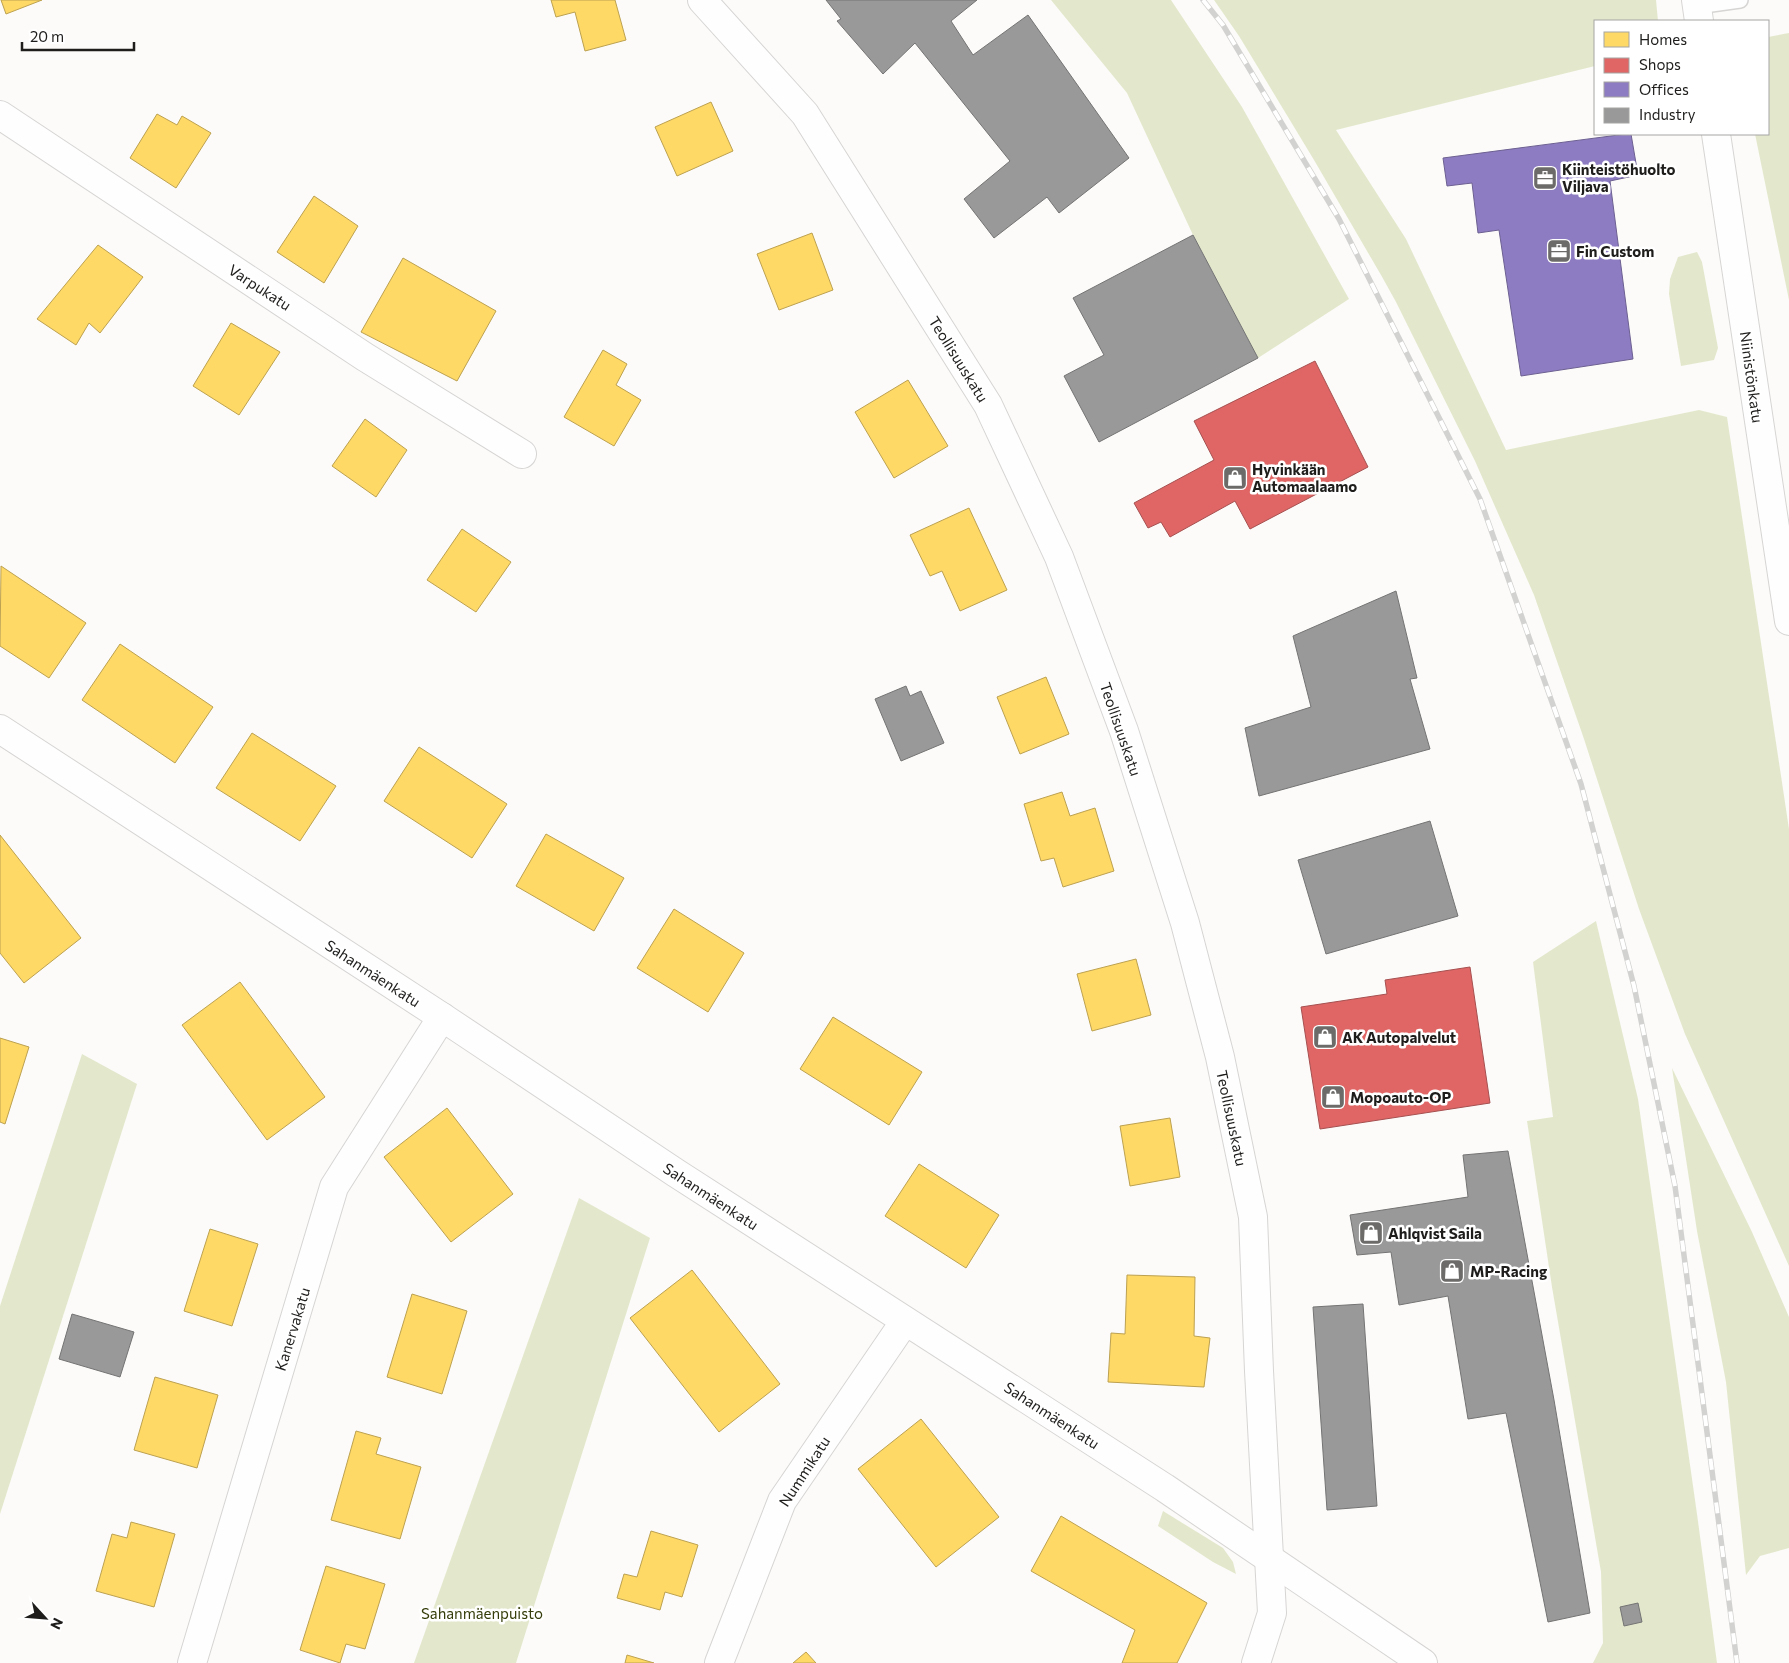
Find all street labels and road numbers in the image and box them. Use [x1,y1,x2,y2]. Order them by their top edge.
street label: Varpukatu [225,260,295,314]
street label: Teollisuuskatu [925,313,993,405]
street label: Niinistönkatu [1737,330,1767,424]
street label: Teollisuuskatu [1097,680,1145,778]
street label: Sahanmäenkatu [322,936,424,1010]
street label: Teollisuuskatu [1213,1068,1251,1168]
street label: Sahanmäenkatu [660,1159,762,1233]
street label: Kanervakatu [271,1285,313,1373]
street label: Sahanmäenkatu [1001,1378,1103,1452]
street label: Nummikatu [775,1432,833,1510]

